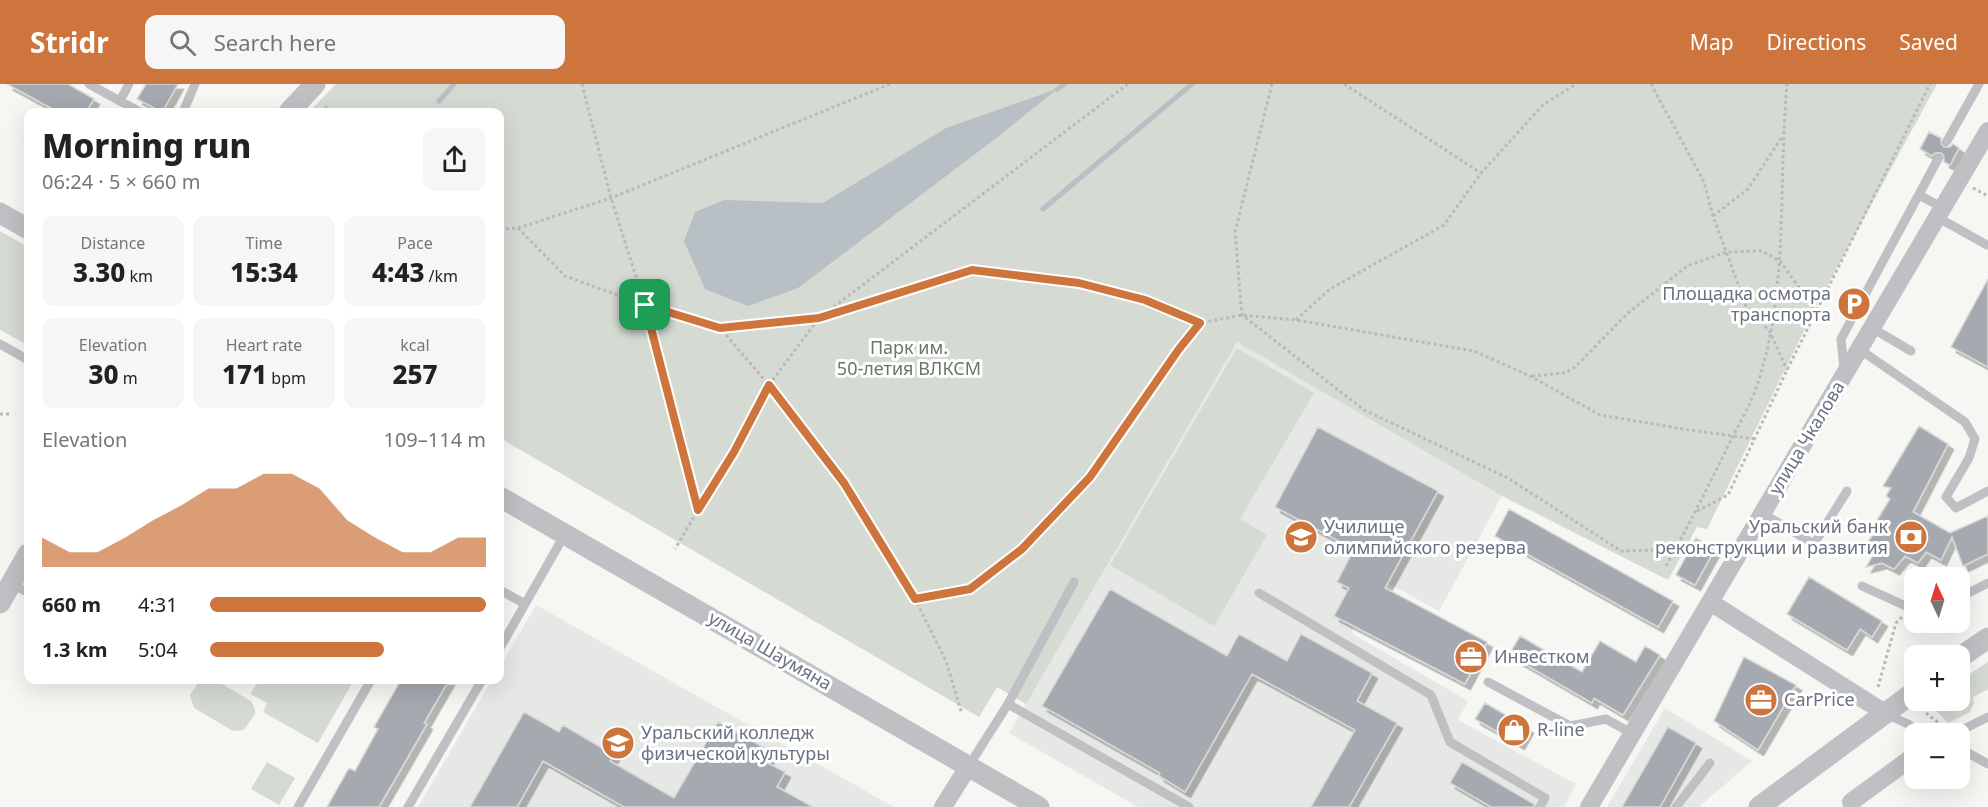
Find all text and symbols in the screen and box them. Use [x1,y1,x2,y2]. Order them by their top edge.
search box [145,15,565,69]
text: Stridr [30,23,109,61]
icon: search [166,26,199,59]
text: Search here [214,27,336,57]
text: Map [1690,28,1734,56]
text: Directions [1767,28,1866,56]
text: Saved [1899,28,1958,56]
text: Morning run [42,123,251,168]
button: share [423,128,486,191]
text: 06:24 · 5 × 660 m [42,168,200,195]
text: Distance [81,232,145,254]
text: Time [245,232,283,254]
text: Pace [397,232,433,254]
text: 3.30 [73,254,125,290]
text: 15:34 [230,254,298,290]
text: 4:43 [372,254,424,290]
text: km [125,265,153,287]
text: /km [424,265,458,287]
pin [619,279,670,330]
place label: Площадка осмотра транспорта [1662,281,1831,326]
parking icon: Площадка осмотра транспорта [1836,286,1872,322]
icon: arrive [628,288,661,321]
text: Elevation [79,334,147,356]
text: Heart rate [226,334,302,356]
text: kcal [400,334,430,356]
park label: Парк им. 50-летия ВЛКСМ [837,335,981,380]
text: 30 [88,356,118,392]
text: 171 [222,356,267,392]
text: 257 [392,356,438,392]
text: m [118,367,138,389]
text: bpm [267,367,306,389]
street label: улица Чкалова [1763,376,1850,499]
text: Elevation [42,426,127,453]
text: 109–114 m [383,426,486,453]
place label: Училище олимпийского резерва [1324,514,1526,559]
place label: Уральский банк реконструкции и развития [1655,514,1888,559]
school or university icon: Училище олимпийского резерва [1283,519,1319,555]
bank icon: Уральский банк реконструкции и развития [1893,519,1929,555]
north arrow [1904,567,1970,633]
map controls [1904,567,1970,789]
text: 660 m [42,591,101,618]
text: 4:31 [138,591,178,618]
street label: улица Шаумяна [704,605,837,695]
text: 1.3 km [42,636,108,663]
text: 5:04 [138,636,178,663]
office icon: Инвестком [1453,639,1489,675]
place label: Инвестком [1494,644,1590,668]
button: + [1904,645,1970,711]
office icon: CarPrice [1743,682,1779,718]
place label: CarPrice [1784,687,1855,711]
shop icon: R-line [1496,712,1532,748]
place label: R-line [1537,717,1585,741]
place label: Уральский колледж физической культуры [641,720,830,765]
button: − [1904,723,1970,789]
school or university icon: Уральский колледж физической культуры [600,725,636,761]

